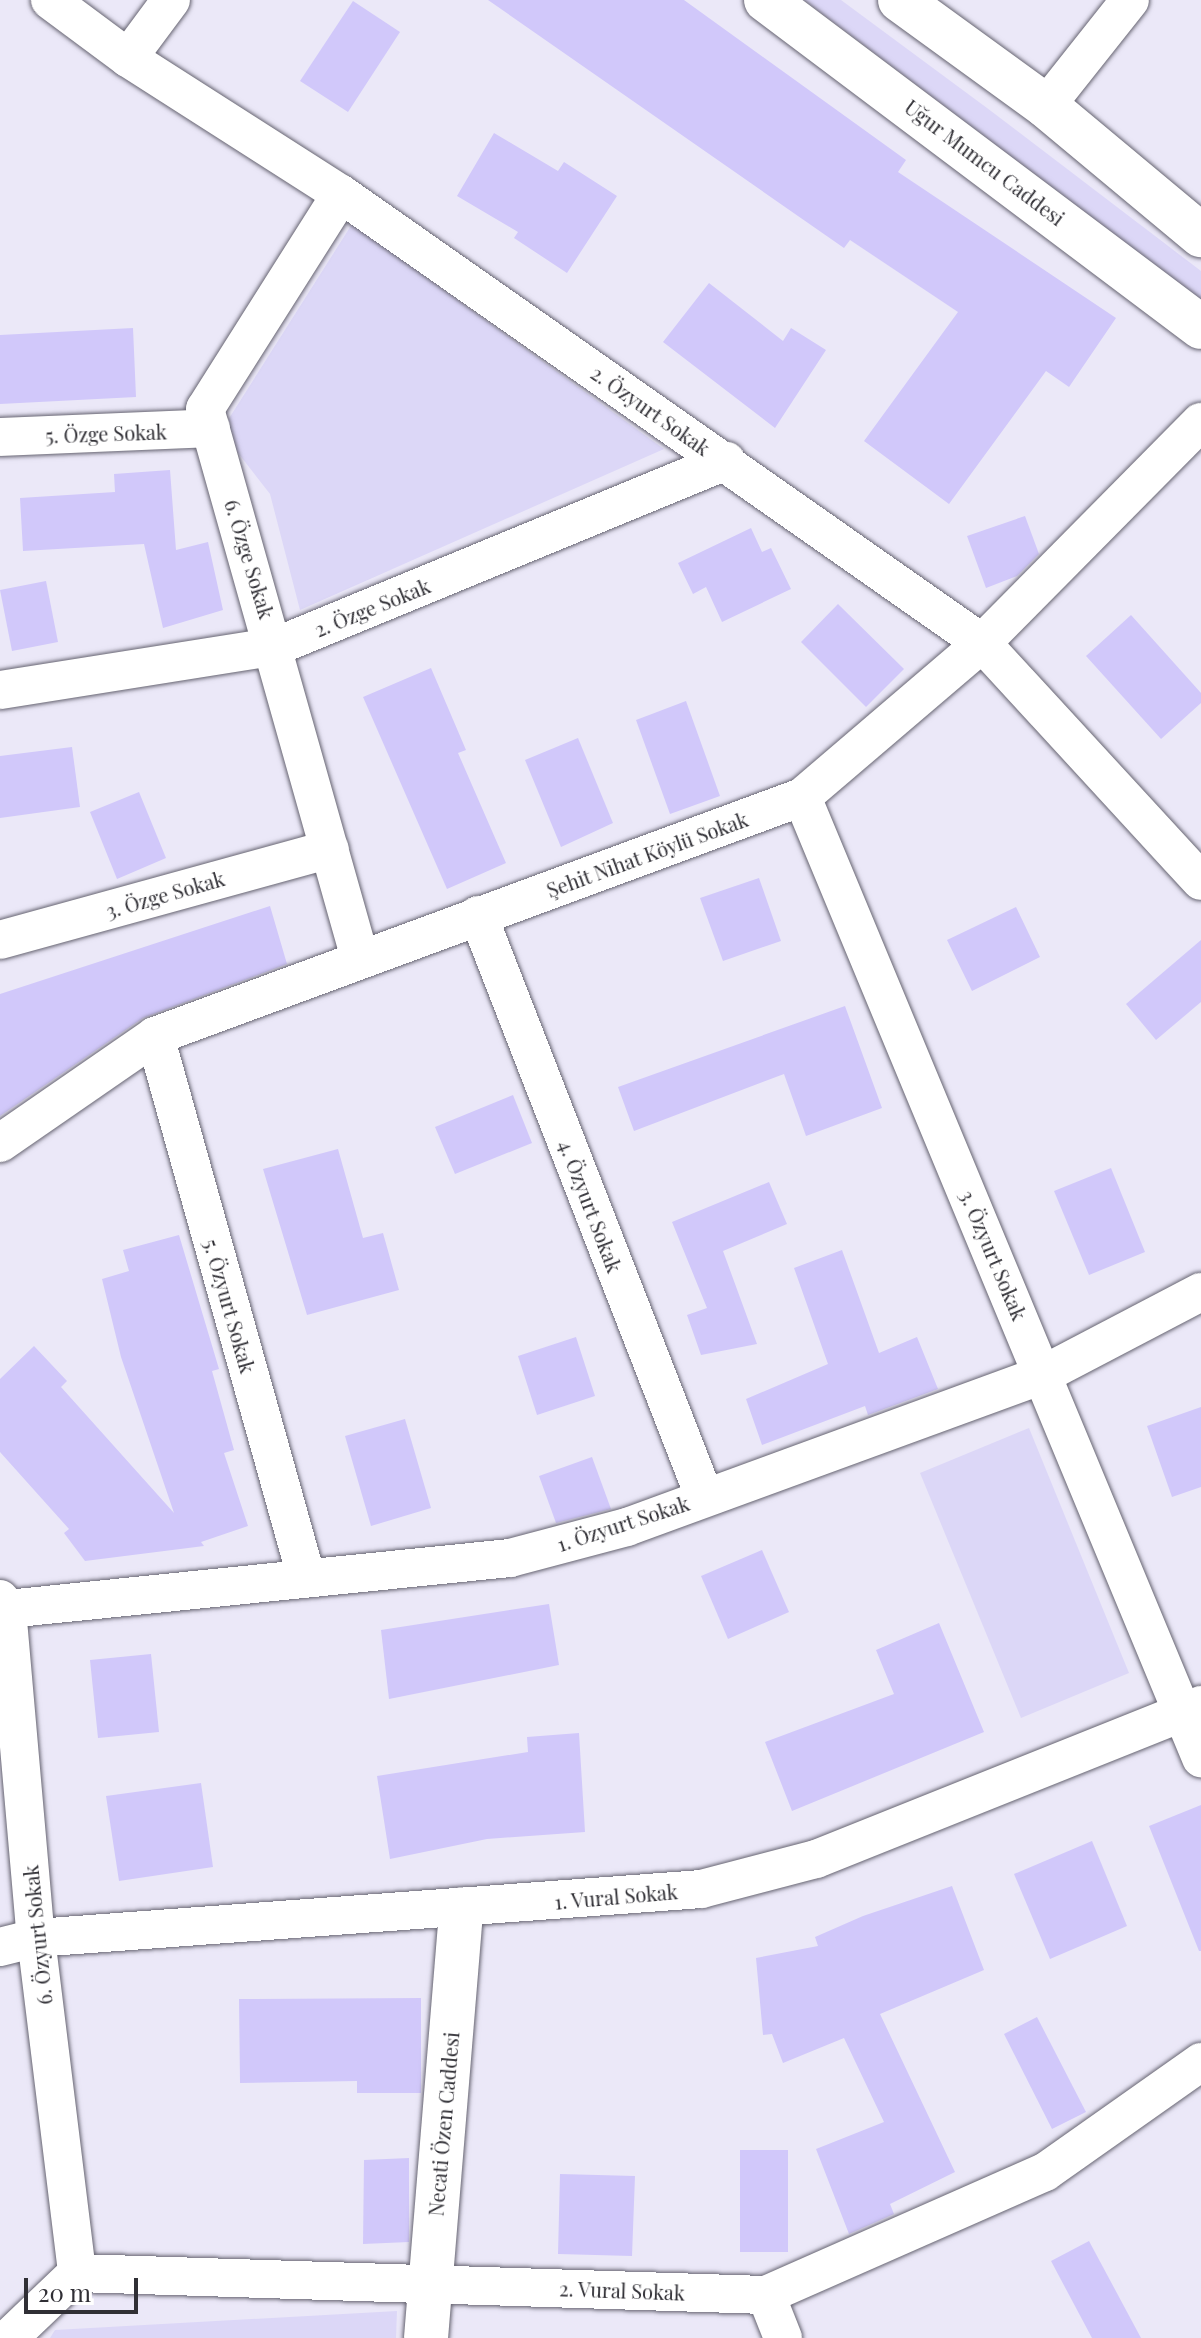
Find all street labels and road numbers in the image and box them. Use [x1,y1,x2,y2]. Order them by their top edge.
street label: Uğur Mumcu Caddesi [900,94,1070,230]
street label: 2. Özyurt Sokak [587,360,715,460]
street label: 5. Özge Sokak [45,419,167,447]
street label: 6. Özge Sokak [220,496,280,622]
street label: 2. Özge Sokak [311,573,433,641]
street label: Şehit Nihat Köylü Sokak [543,806,751,902]
street label: 3. Özge Sokak [103,866,227,922]
street label: 4. Özyurt Sokak [555,1136,627,1276]
street label: 3. Özyurt Sokak [956,1186,1032,1324]
street label: 5. Özyurt Sokak [199,1236,261,1376]
street label: 1. Özyurt Sokak [554,1490,692,1556]
street label: 6. Özyurt Sokak [18,1864,56,2006]
street label: 1. Vural Sokak [553,1879,679,1913]
street label: Necati Özen Caddesi [423,2031,463,2217]
street label: 2. Vural Sokak [558,2276,686,2304]

